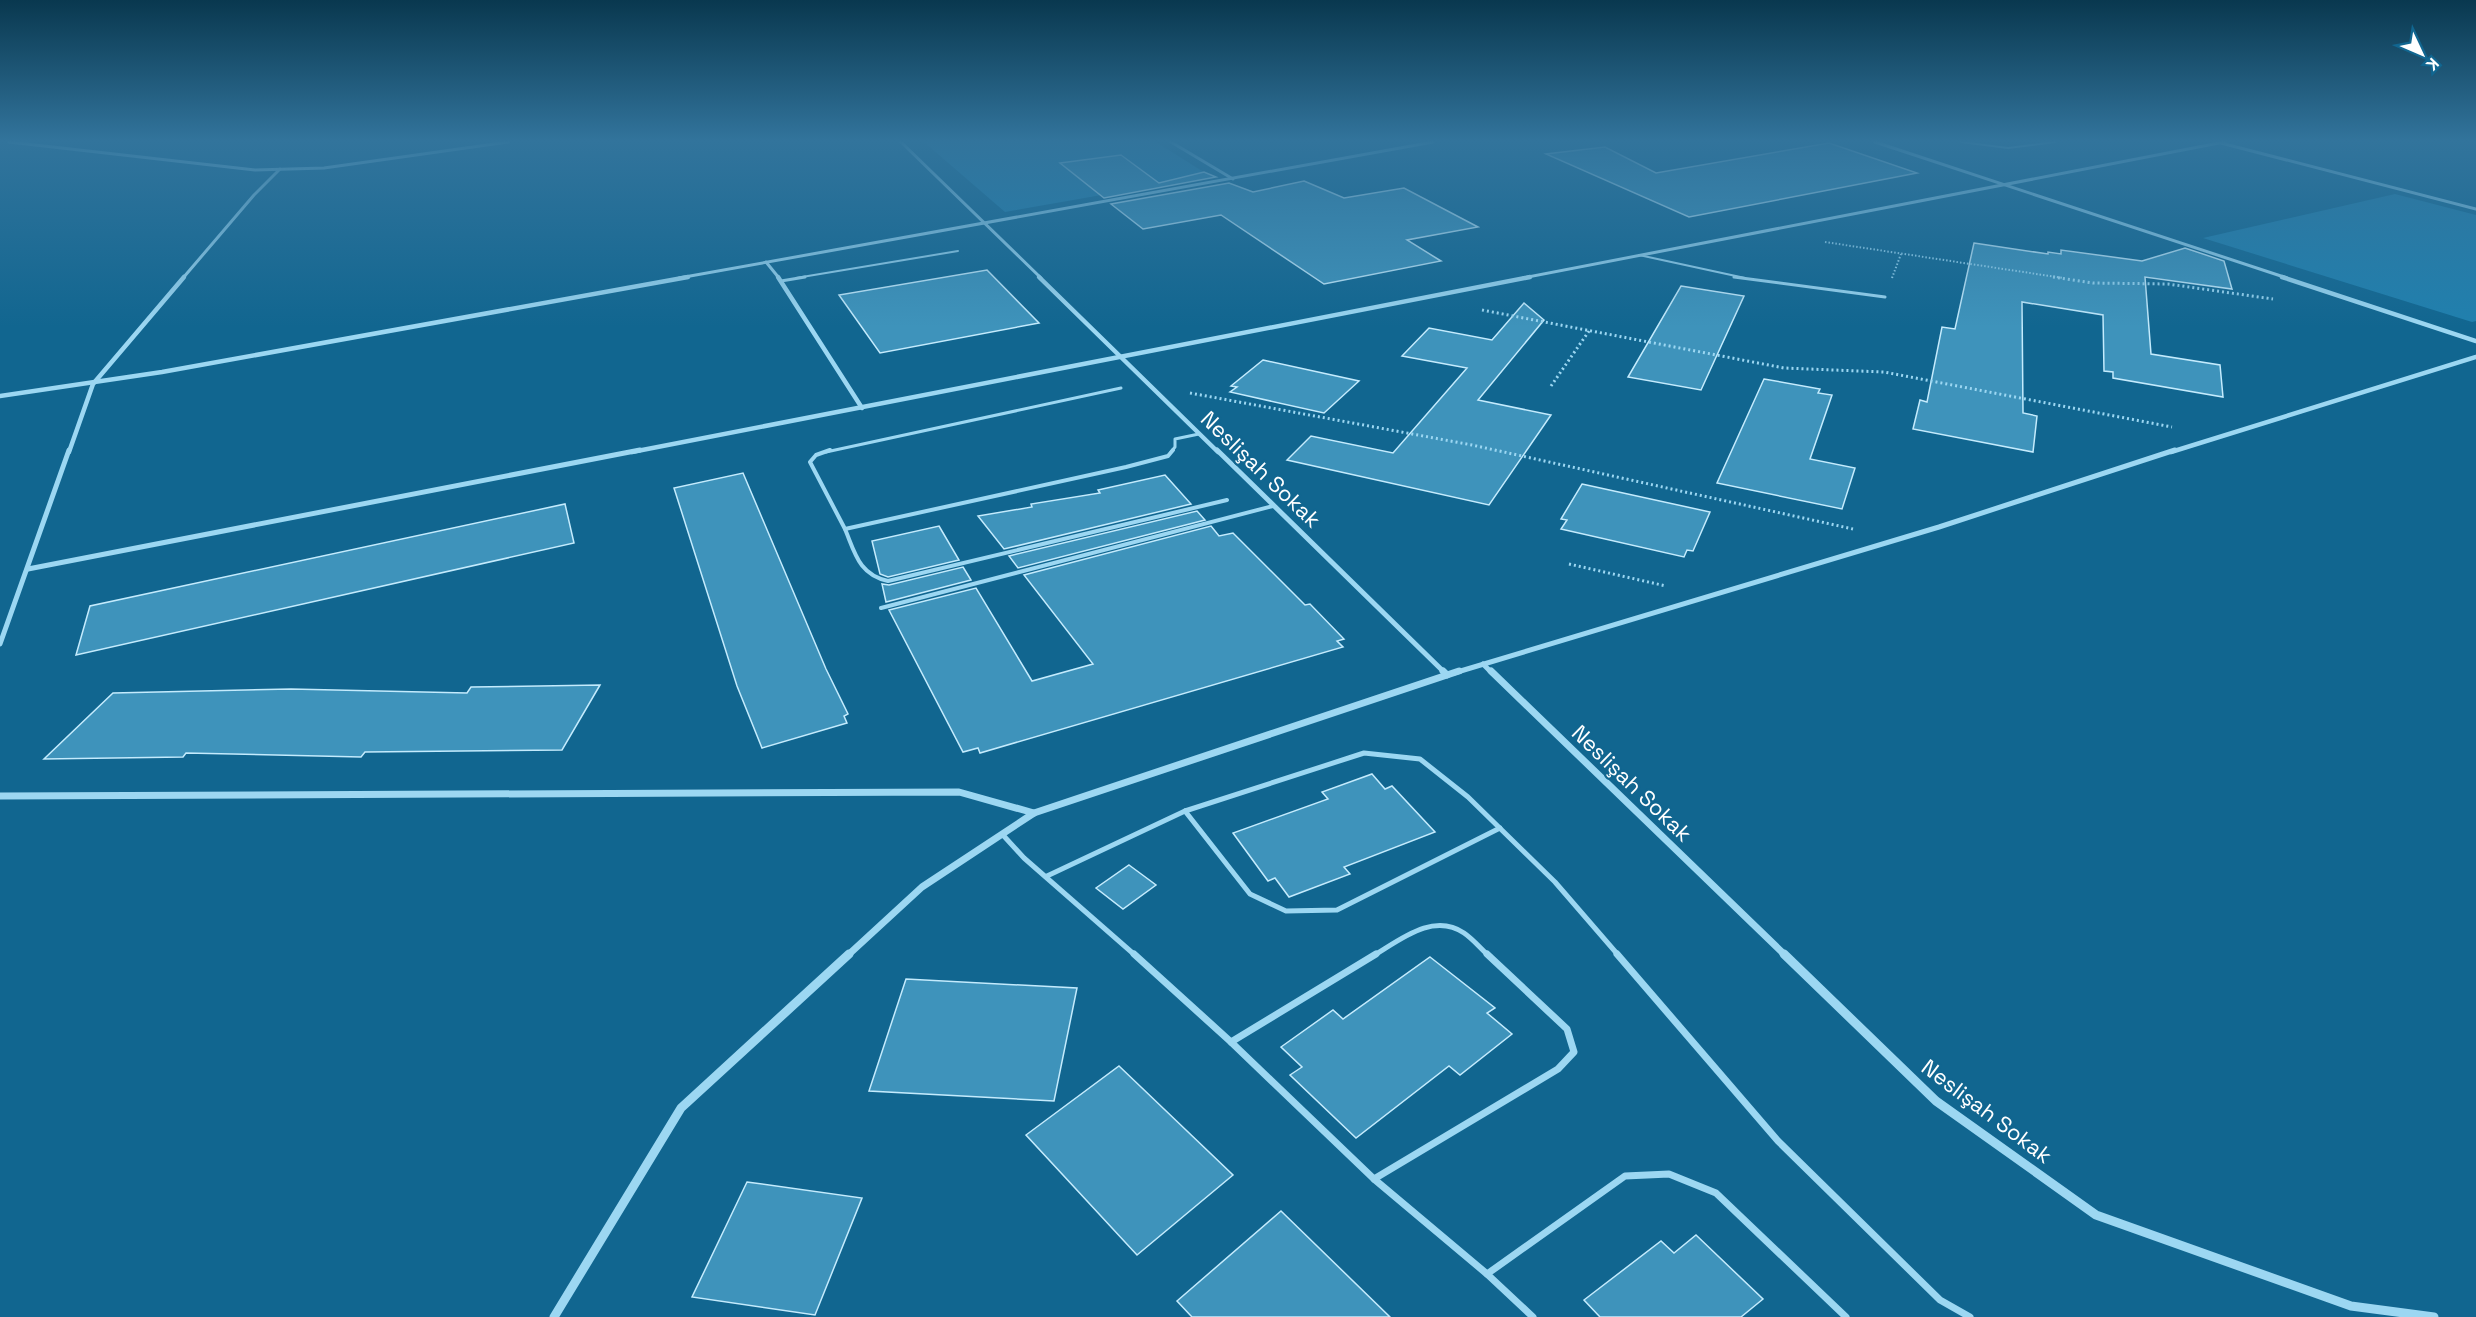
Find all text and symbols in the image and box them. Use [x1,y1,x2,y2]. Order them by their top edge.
north arrow [2392,24,2452,84]
text: K [2421,53,2443,75]
street label: Neslişah Sokak [1195,405,1327,534]
street label: Neslişah Sokak [1566,719,1698,848]
street label: Neslişah Sokak [1916,1053,2058,1169]

